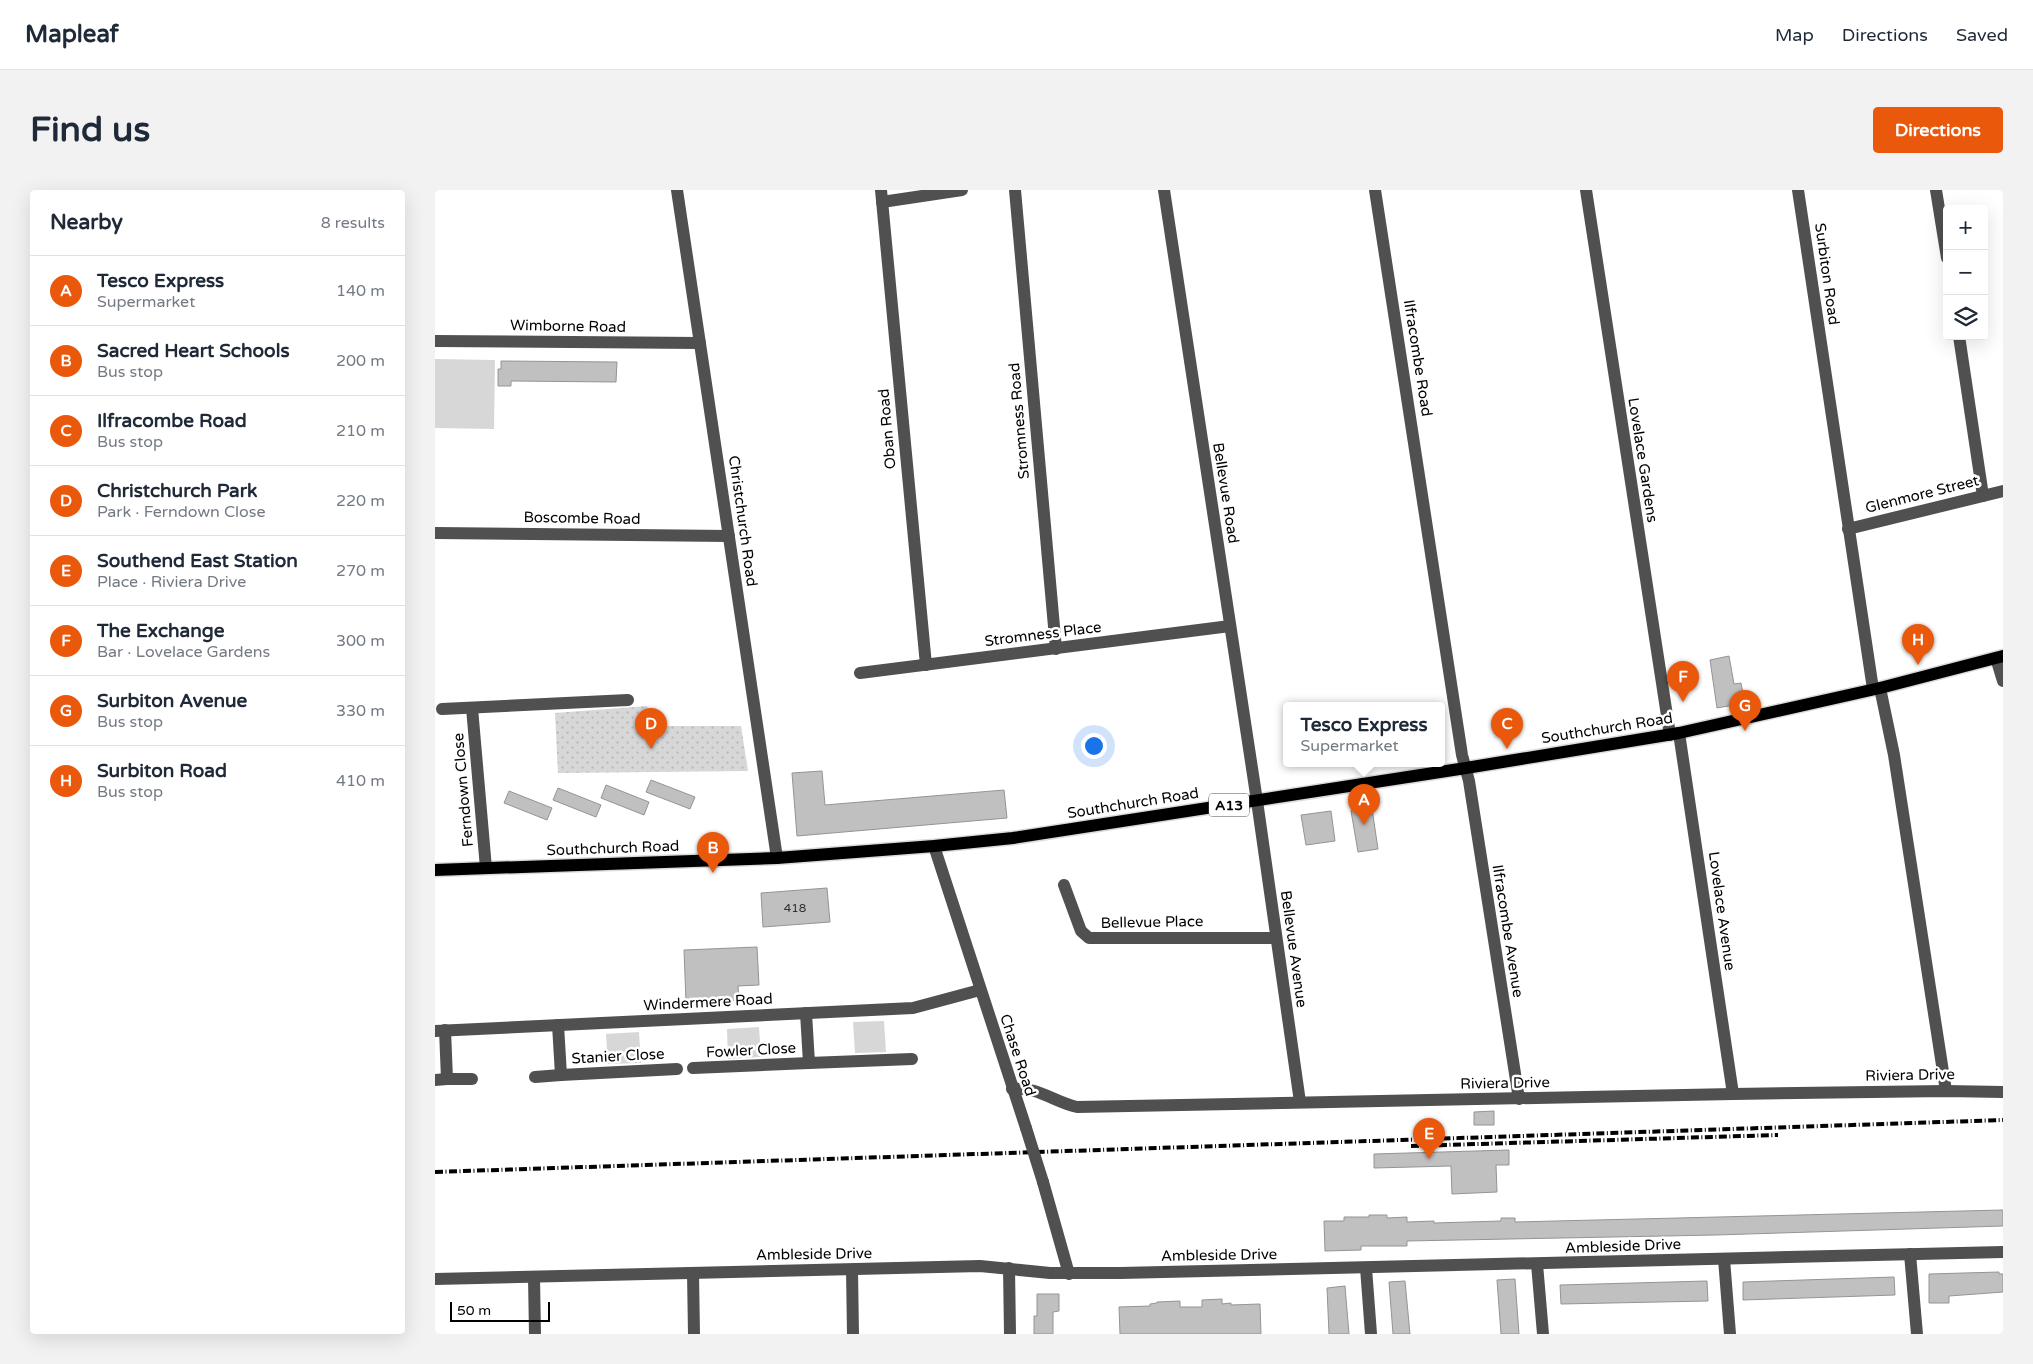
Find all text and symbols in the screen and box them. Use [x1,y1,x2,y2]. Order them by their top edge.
text: Mapleaf [25,20,119,49]
text: Map [1775,24,1814,46]
text: Directions [1842,24,1928,46]
text: Saved [1956,24,2008,46]
button: Directions [1873,107,2003,153]
text: Find us [30,109,150,151]
map controls [1943,205,1988,340]
button: + [1943,205,1988,250]
text: Nearby [50,210,123,235]
text: 8 results [321,213,385,233]
street label: Surbiton Road [1811,222,1843,326]
button: − [1943,250,1988,295]
text: Tesco Express [97,270,224,292]
text: A [60,281,72,301]
text: 140 m [336,281,385,301]
text: Supermarket [97,292,195,312]
button: layers [1943,295,1988,340]
street label: Ilfracombe Road [1400,298,1436,418]
street label: Wimborne Road [510,316,626,336]
text: Sacred Heart Schools [97,340,290,362]
text: B [60,351,72,371]
text: 200 m [336,351,385,371]
text: Bus stop [97,362,163,382]
street label: Stromness Road [1005,362,1033,480]
street label: Oban Road [875,388,899,470]
street label: Lovelace Gardens [1624,396,1662,524]
text: Ilfracombe Road [97,410,247,432]
text: C [60,421,72,441]
text: 210 m [336,421,385,441]
text: Bus stop [97,432,163,452]
street label: Bellevue Road [1209,441,1243,545]
street label: Christchurch Road [725,454,761,588]
street label: Glenmore Street [1863,471,1981,517]
text: Christchurch Park [97,480,257,502]
text: D [60,491,72,511]
text: 220 m [336,491,385,511]
text: Park · Ferndown Close [97,502,266,522]
street label: Boscombe Road [523,508,641,528]
text: Southend East Station [97,550,298,572]
text: E [61,561,71,581]
text: 270 m [336,561,385,581]
text: Place · Riviera Drive [97,572,246,592]
street label: Stromness Place [984,618,1102,650]
text: The Exchange [97,620,225,642]
pin: H [1902,624,1934,665]
text: F [61,631,71,651]
text: 300 m [336,631,385,651]
text: Bar · Lovelace Gardens [97,642,270,662]
pin: F [1667,661,1699,702]
text: Surbiton Avenue [97,690,247,712]
pin: G [1729,690,1761,731]
text: G [60,701,72,721]
text: 330 m [336,701,385,721]
popup [1283,702,1445,767]
pin: D [635,708,667,749]
pin: C [1491,708,1523,749]
street label: Southchurch Road [1540,709,1674,747]
text: Bus stop [97,712,163,732]
text: Tesco Express [1300,714,1428,736]
street label: Ferndown Close [449,732,477,848]
your location [1081,733,1107,759]
text: Supermarket [1300,736,1399,756]
text: Surbiton Road [97,760,227,782]
text: H [60,771,72,791]
text: 410 m [336,771,385,791]
text: Bus stop [97,782,163,802]
street label: Southchurch Road [1066,784,1200,822]
pin: A [1348,784,1380,825]
road number: A13 [1209,794,1249,816]
pin: B [697,832,729,873]
street label: Southchurch Road [546,837,680,859]
street label: Lovelace Avenue [1705,850,1739,972]
street label: Ilfracombe Avenue [1489,863,1527,999]
street label: Bellevue Avenue [1277,889,1311,1009]
house number: 418 [784,901,806,915]
street label: Bellevue Place [1100,912,1204,932]
street label: Windermere Road [643,990,773,1014]
street label: Chase Road [996,1012,1040,1098]
street label: Fowler Close [705,1039,797,1061]
street label: Stanier Close [571,1045,665,1067]
street label: Riviera Drive [1865,1065,1955,1085]
street label: Riviera Drive [1460,1073,1550,1093]
pin: E [1413,1118,1445,1159]
street label: Ambleside Drive [1565,1235,1681,1257]
street label: Ambleside Drive [756,1244,872,1264]
street label: Ambleside Drive [1161,1245,1277,1265]
scale bar [450,1299,550,1322]
text: 50 m [457,1302,491,1319]

